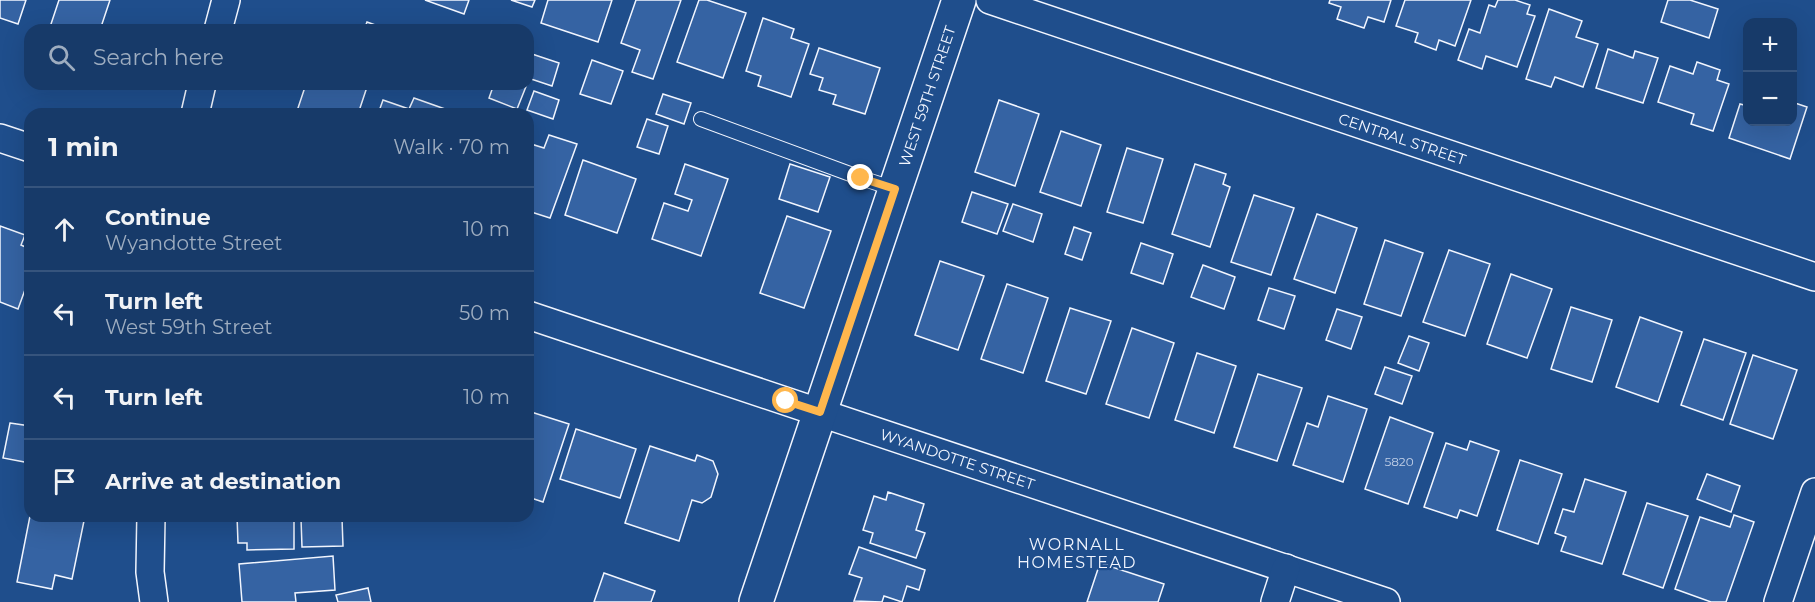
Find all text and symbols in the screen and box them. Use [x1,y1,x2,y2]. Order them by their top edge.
map controls [1743,18,1797,126]
button: + [1743,18,1797,72]
street label: WEST 59TH STREET [894,23,959,169]
search box [24,24,534,90]
icon: search [45,41,78,74]
text: Search here [93,44,224,71]
button: − [1743,72,1797,126]
street label: CENTRAL STREET [1336,108,1469,169]
text: 1 min [48,131,119,163]
text: Walk · 70 m [393,135,510,159]
route end [847,164,873,190]
text: Continue [105,204,211,231]
icon: ahead [48,213,81,246]
text: 10 m [463,217,510,241]
text: Wyandotte Street [105,231,282,255]
text: Turn left [105,288,203,315]
icon: left [48,297,81,330]
text: 50 m [459,301,510,325]
text: West 59th Street [105,315,272,339]
icon: left [48,381,81,414]
text: Turn left [105,384,203,411]
text: 10 m [463,385,510,409]
route start [772,387,798,413]
street label: WYANDOTTE STREET [878,424,1038,493]
house number: 5820 [1384,454,1414,469]
icon: arrive [48,465,81,498]
text: Arrive at destination [105,468,341,495]
district label: WORNALL HOMESTEAD [1017,535,1137,572]

